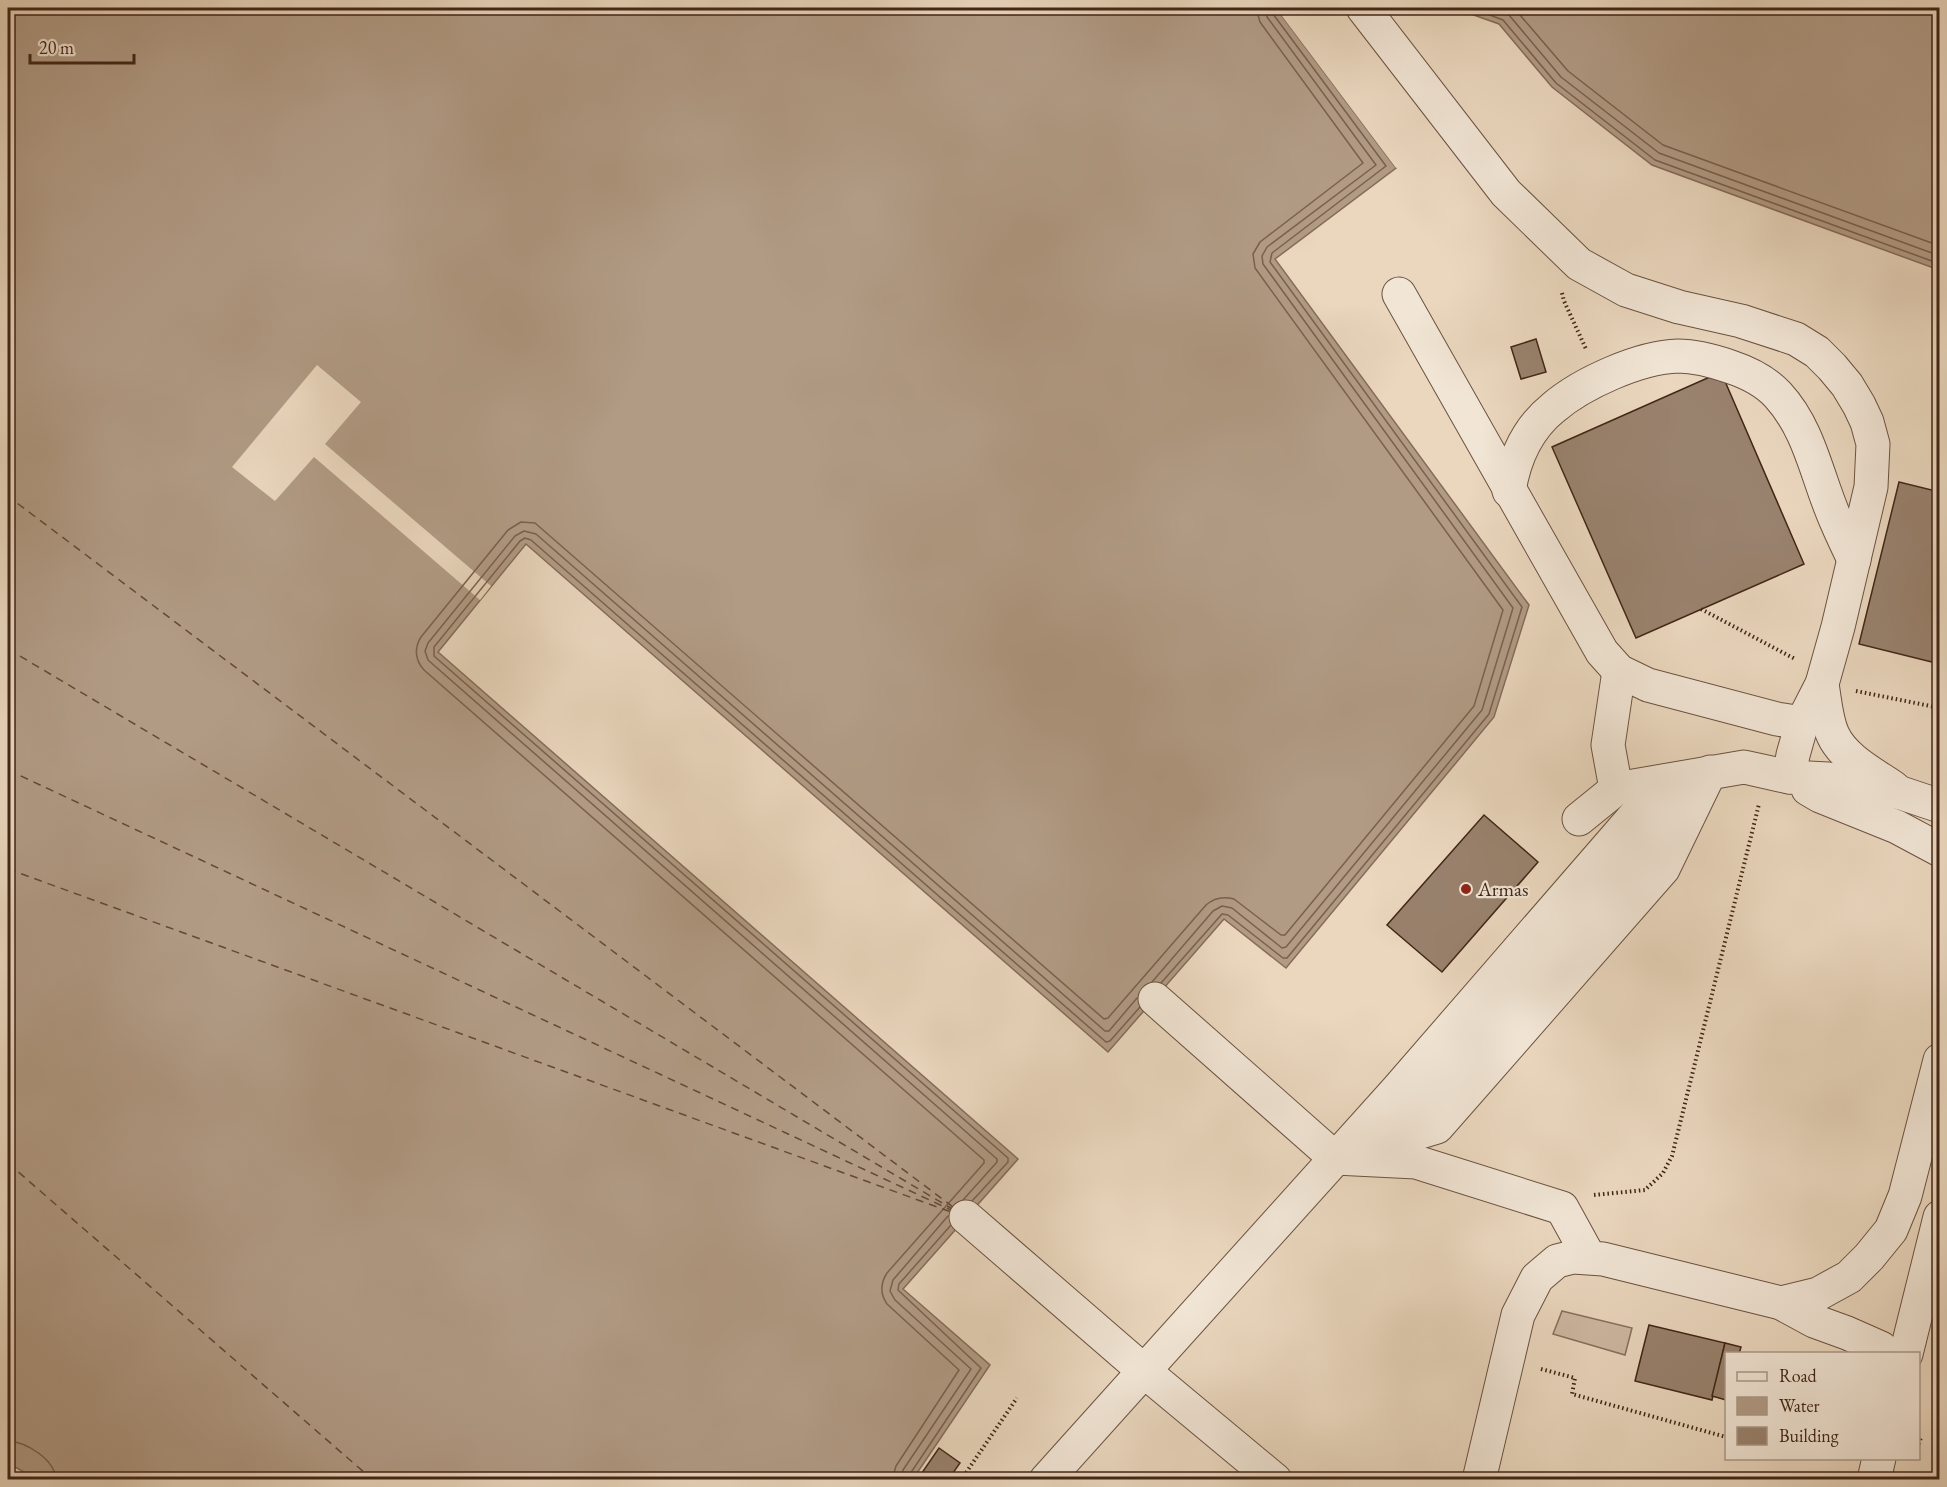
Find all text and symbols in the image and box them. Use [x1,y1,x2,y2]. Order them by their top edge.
scale bar [30,27,134,65]
text: 20 m [39,36,74,59]
place label: Armas [1477,876,1529,902]
marker: Armas [1459,882,1473,896]
legend [1725,1352,1920,1460]
text: Road [1779,1364,1818,1387]
text: Water [1779,1394,1820,1417]
text: Building [1779,1424,1839,1447]

